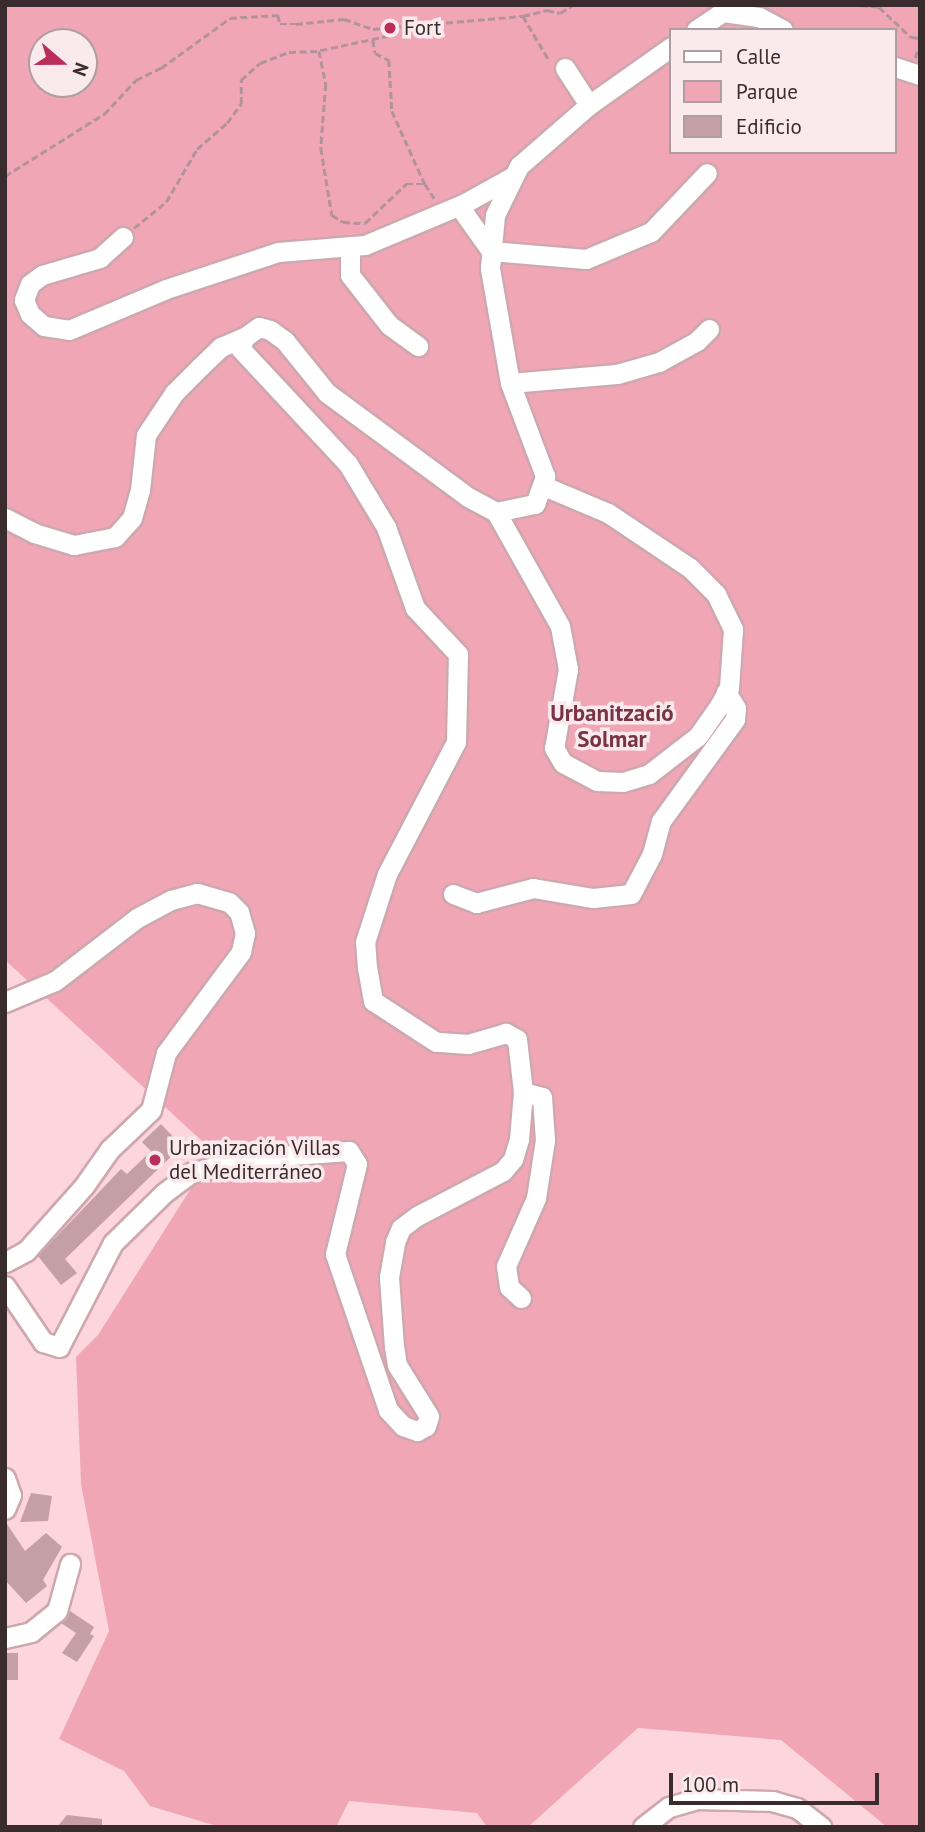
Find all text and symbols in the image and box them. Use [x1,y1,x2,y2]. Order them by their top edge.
place label: Fort [404,15,441,41]
marker: Fort [382,20,398,36]
north arrow [28,28,98,98]
legend [670,28,897,154]
text: Calle [736,43,781,70]
text: N [67,60,94,79]
text: Parque [736,78,798,105]
text: Edificio [736,113,802,140]
district label: Urbanització Solmar [550,699,674,753]
place label: Urbanización Villas del Mediterráneo [169,1135,341,1185]
marker: Urbanización Villas del Mediterráneo [147,1152,163,1168]
scale bar [673,1758,883,1802]
text: 100 m [682,1771,739,1798]

